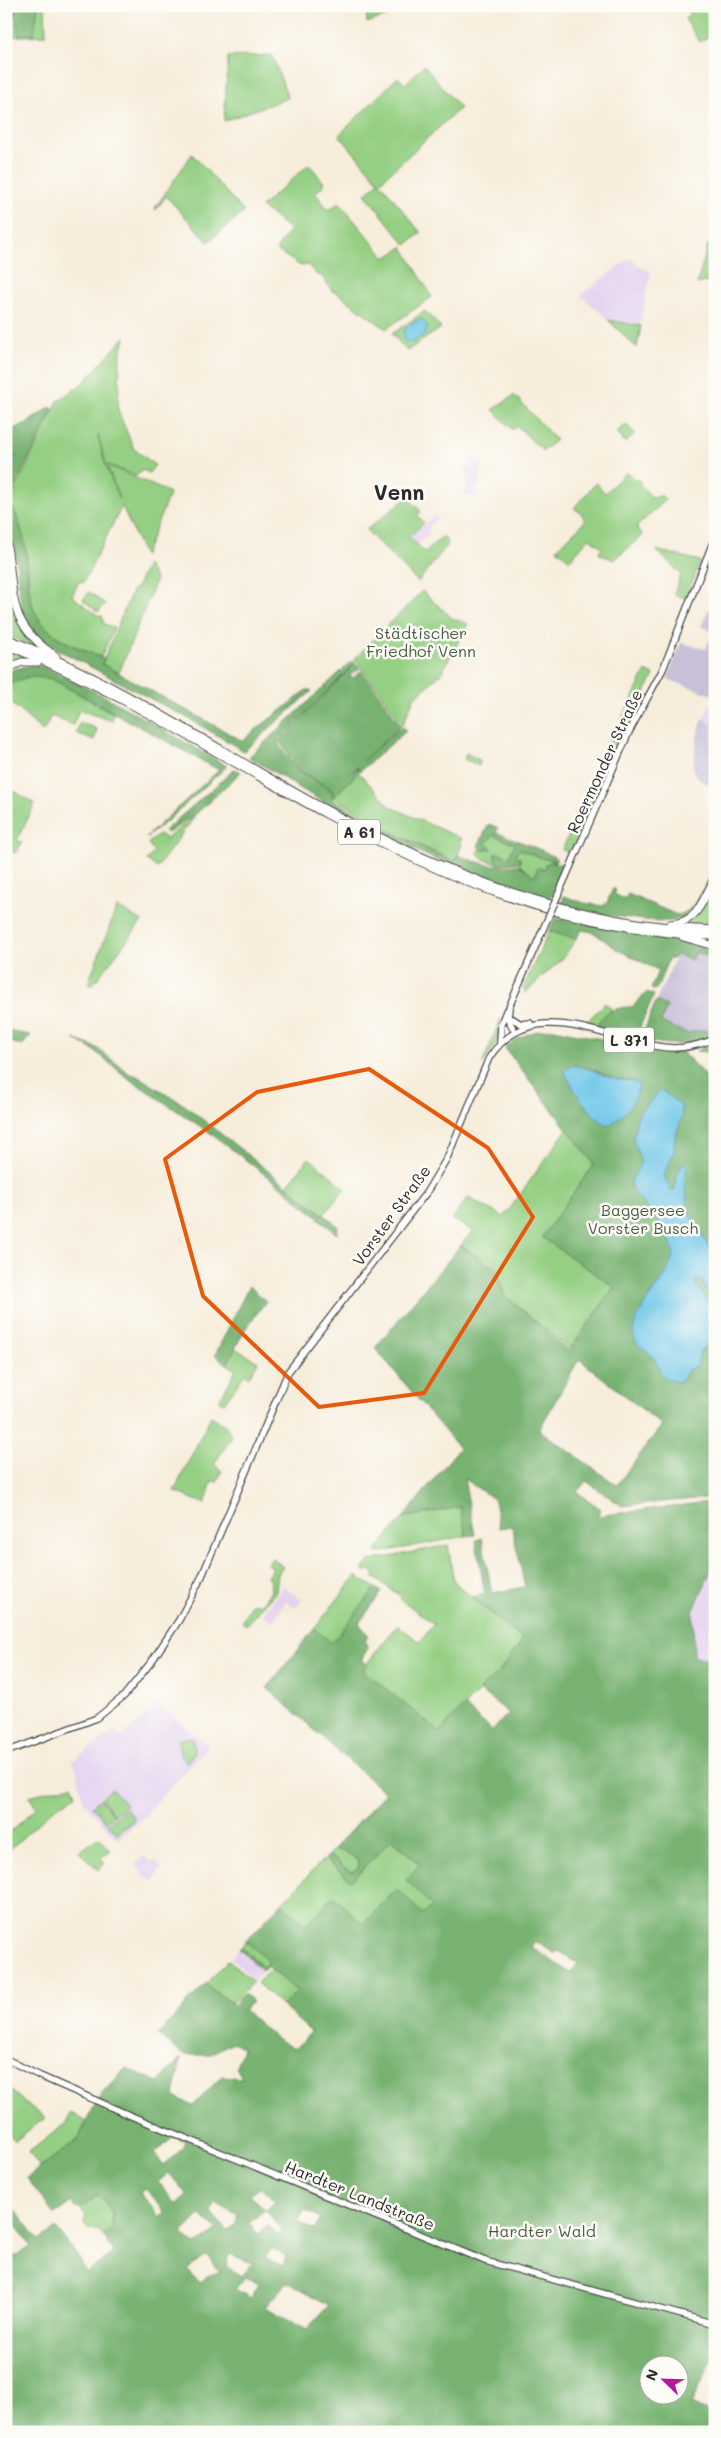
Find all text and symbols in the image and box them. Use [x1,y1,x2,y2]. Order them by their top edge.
district label: Venn [374,478,424,505]
park label: Städtischer Friedhof Venn [366,622,476,661]
street label: Roermonder Straße [561,686,647,836]
road number: A 61 [338,820,380,844]
road number: L 371 [604,1028,654,1052]
street label: Vorster Straße [347,1160,435,1270]
park label: Baggersee Vorster Busch [588,1199,698,1238]
street label: Hardter Landstraße [282,2155,438,2235]
park label: Hardter Wald [488,2220,596,2241]
north arrow [638,2356,688,2406]
text: N [641,2366,662,2383]

